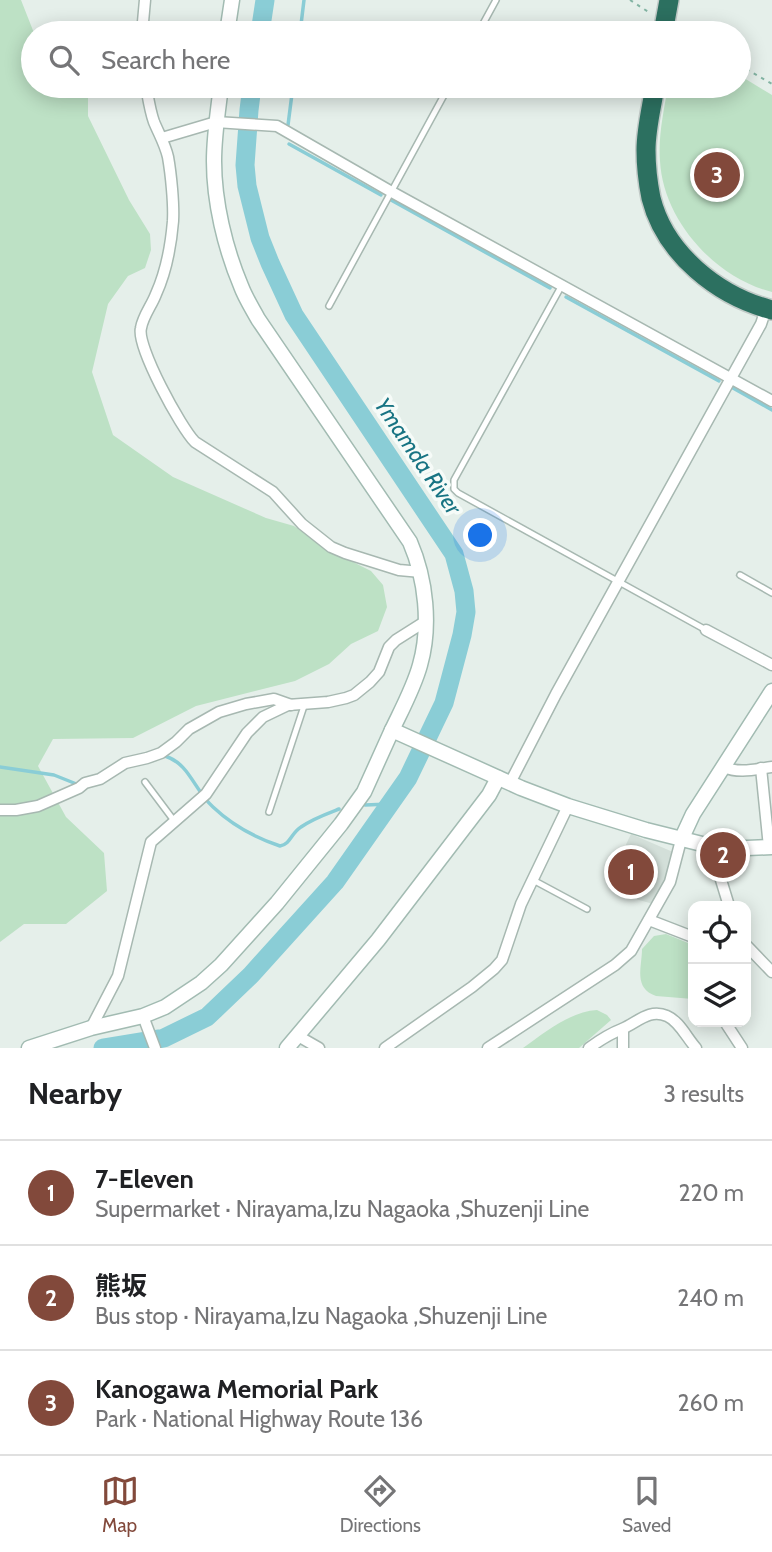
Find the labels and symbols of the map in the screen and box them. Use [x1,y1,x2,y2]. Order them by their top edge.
pin: 3 [694,149,740,201]
water label: Ymamda River [369,392,468,521]
your location [463,518,497,552]
pin: 2 [700,829,746,881]
pin: 1 [608,846,654,898]

